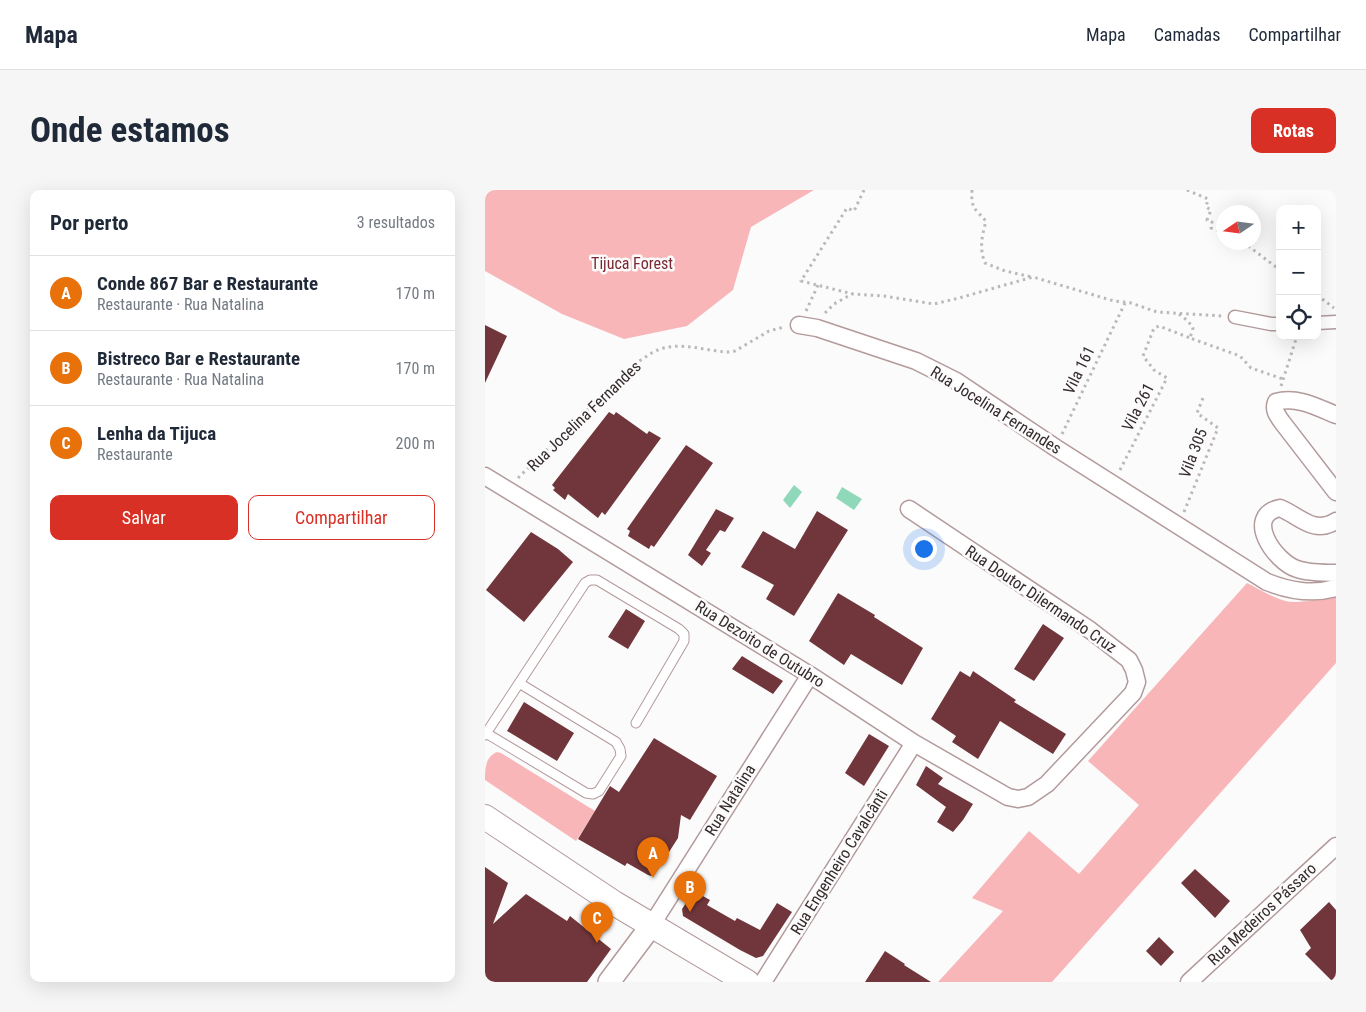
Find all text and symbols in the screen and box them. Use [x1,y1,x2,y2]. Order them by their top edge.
text: Mapa [25,21,78,49]
text: Mapa [1086,24,1126,45]
text: Camadas [1154,24,1220,45]
text: Compartilhar [1248,24,1341,45]
button: Rotas [1251,108,1336,153]
text: Onde estamos [30,110,230,151]
north arrow [1216,205,1261,250]
map controls [1276,205,1321,340]
button: + [1276,205,1321,250]
text: Por perto [50,211,129,235]
text: 3 resultados [357,213,435,232]
button: − [1276,250,1321,295]
park label: Tijuca Forest [591,254,673,273]
text: Conde 867 Bar e Restaurante [97,272,318,295]
text: A [61,284,71,303]
text: 170 m [396,284,435,303]
text: Restaurante · Rua Natalina [97,295,264,314]
button: locate [1276,295,1321,340]
street label: Vila 161 [1059,343,1099,397]
text: Bistreco Bar e Restaurante [97,347,300,370]
street label: Rua Jocelina Fernandes [523,357,645,475]
text: B [62,359,70,378]
text: 170 m [396,359,435,378]
street label: Rua Jocelina Fernandes [927,362,1065,458]
text: Restaurante · Rua Natalina [97,370,264,389]
street label: Vila 261 [1118,380,1158,434]
text: Lenha da Tijuca [97,422,216,445]
street label: Vila 305 [1175,426,1211,480]
text: C [61,434,71,453]
text: 200 m [396,434,435,453]
text: Restaurante [97,445,173,464]
button: Salvar [50,495,238,540]
button: Compartilhar [248,495,435,540]
your location [911,536,937,562]
street label: Rua Doutor Dilermando Cruz [962,541,1120,657]
street label: Rua Dezoito de Outubro [692,597,828,691]
street label: Rua Natalina [701,761,759,839]
street label: Rua Engenheiro Cavalcânti [787,786,891,938]
pin: A [637,837,669,878]
street label: Rua Medeiros Pássaro [1204,859,1320,969]
pin: B [674,871,706,912]
pin: C [581,902,613,943]

